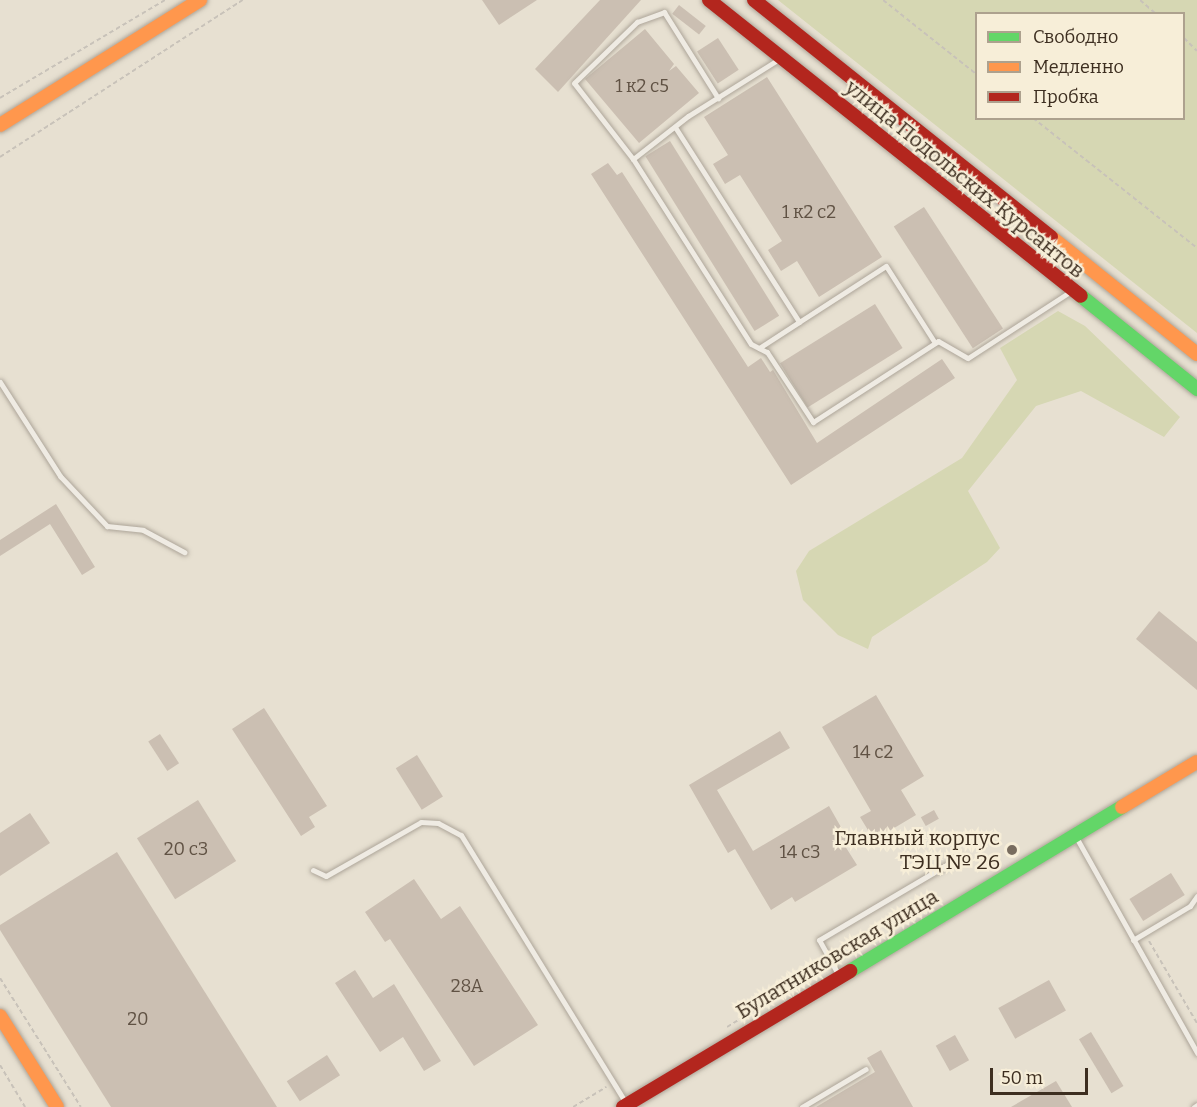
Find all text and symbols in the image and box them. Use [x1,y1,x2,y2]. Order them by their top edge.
legend [975,12,1185,120]
text: Свободно [1033,26,1118,48]
text: Медленно [1033,56,1124,78]
house number: 1 к2 с5 [615,75,669,97]
street label: улица Подольских Курсантов [840,75,1090,283]
text: Пробка [1033,86,1099,108]
house number: 1 к2 с2 [782,201,836,223]
house number: 14 с2 [853,741,893,763]
place label: Главный корпус ТЭЦ № 26 [834,825,1000,875]
house number: 20 с3 [164,838,208,860]
house number: 14 с3 [780,841,820,863]
marker: Главный корпус ТЭЦ № 26 [1005,843,1019,857]
street label: Булатниковская улица [731,884,943,1024]
house number: 28А [451,975,483,997]
house number: 20 [127,1008,149,1030]
scale bar [993,1056,1090,1094]
text: 50 m [1001,1067,1043,1089]

